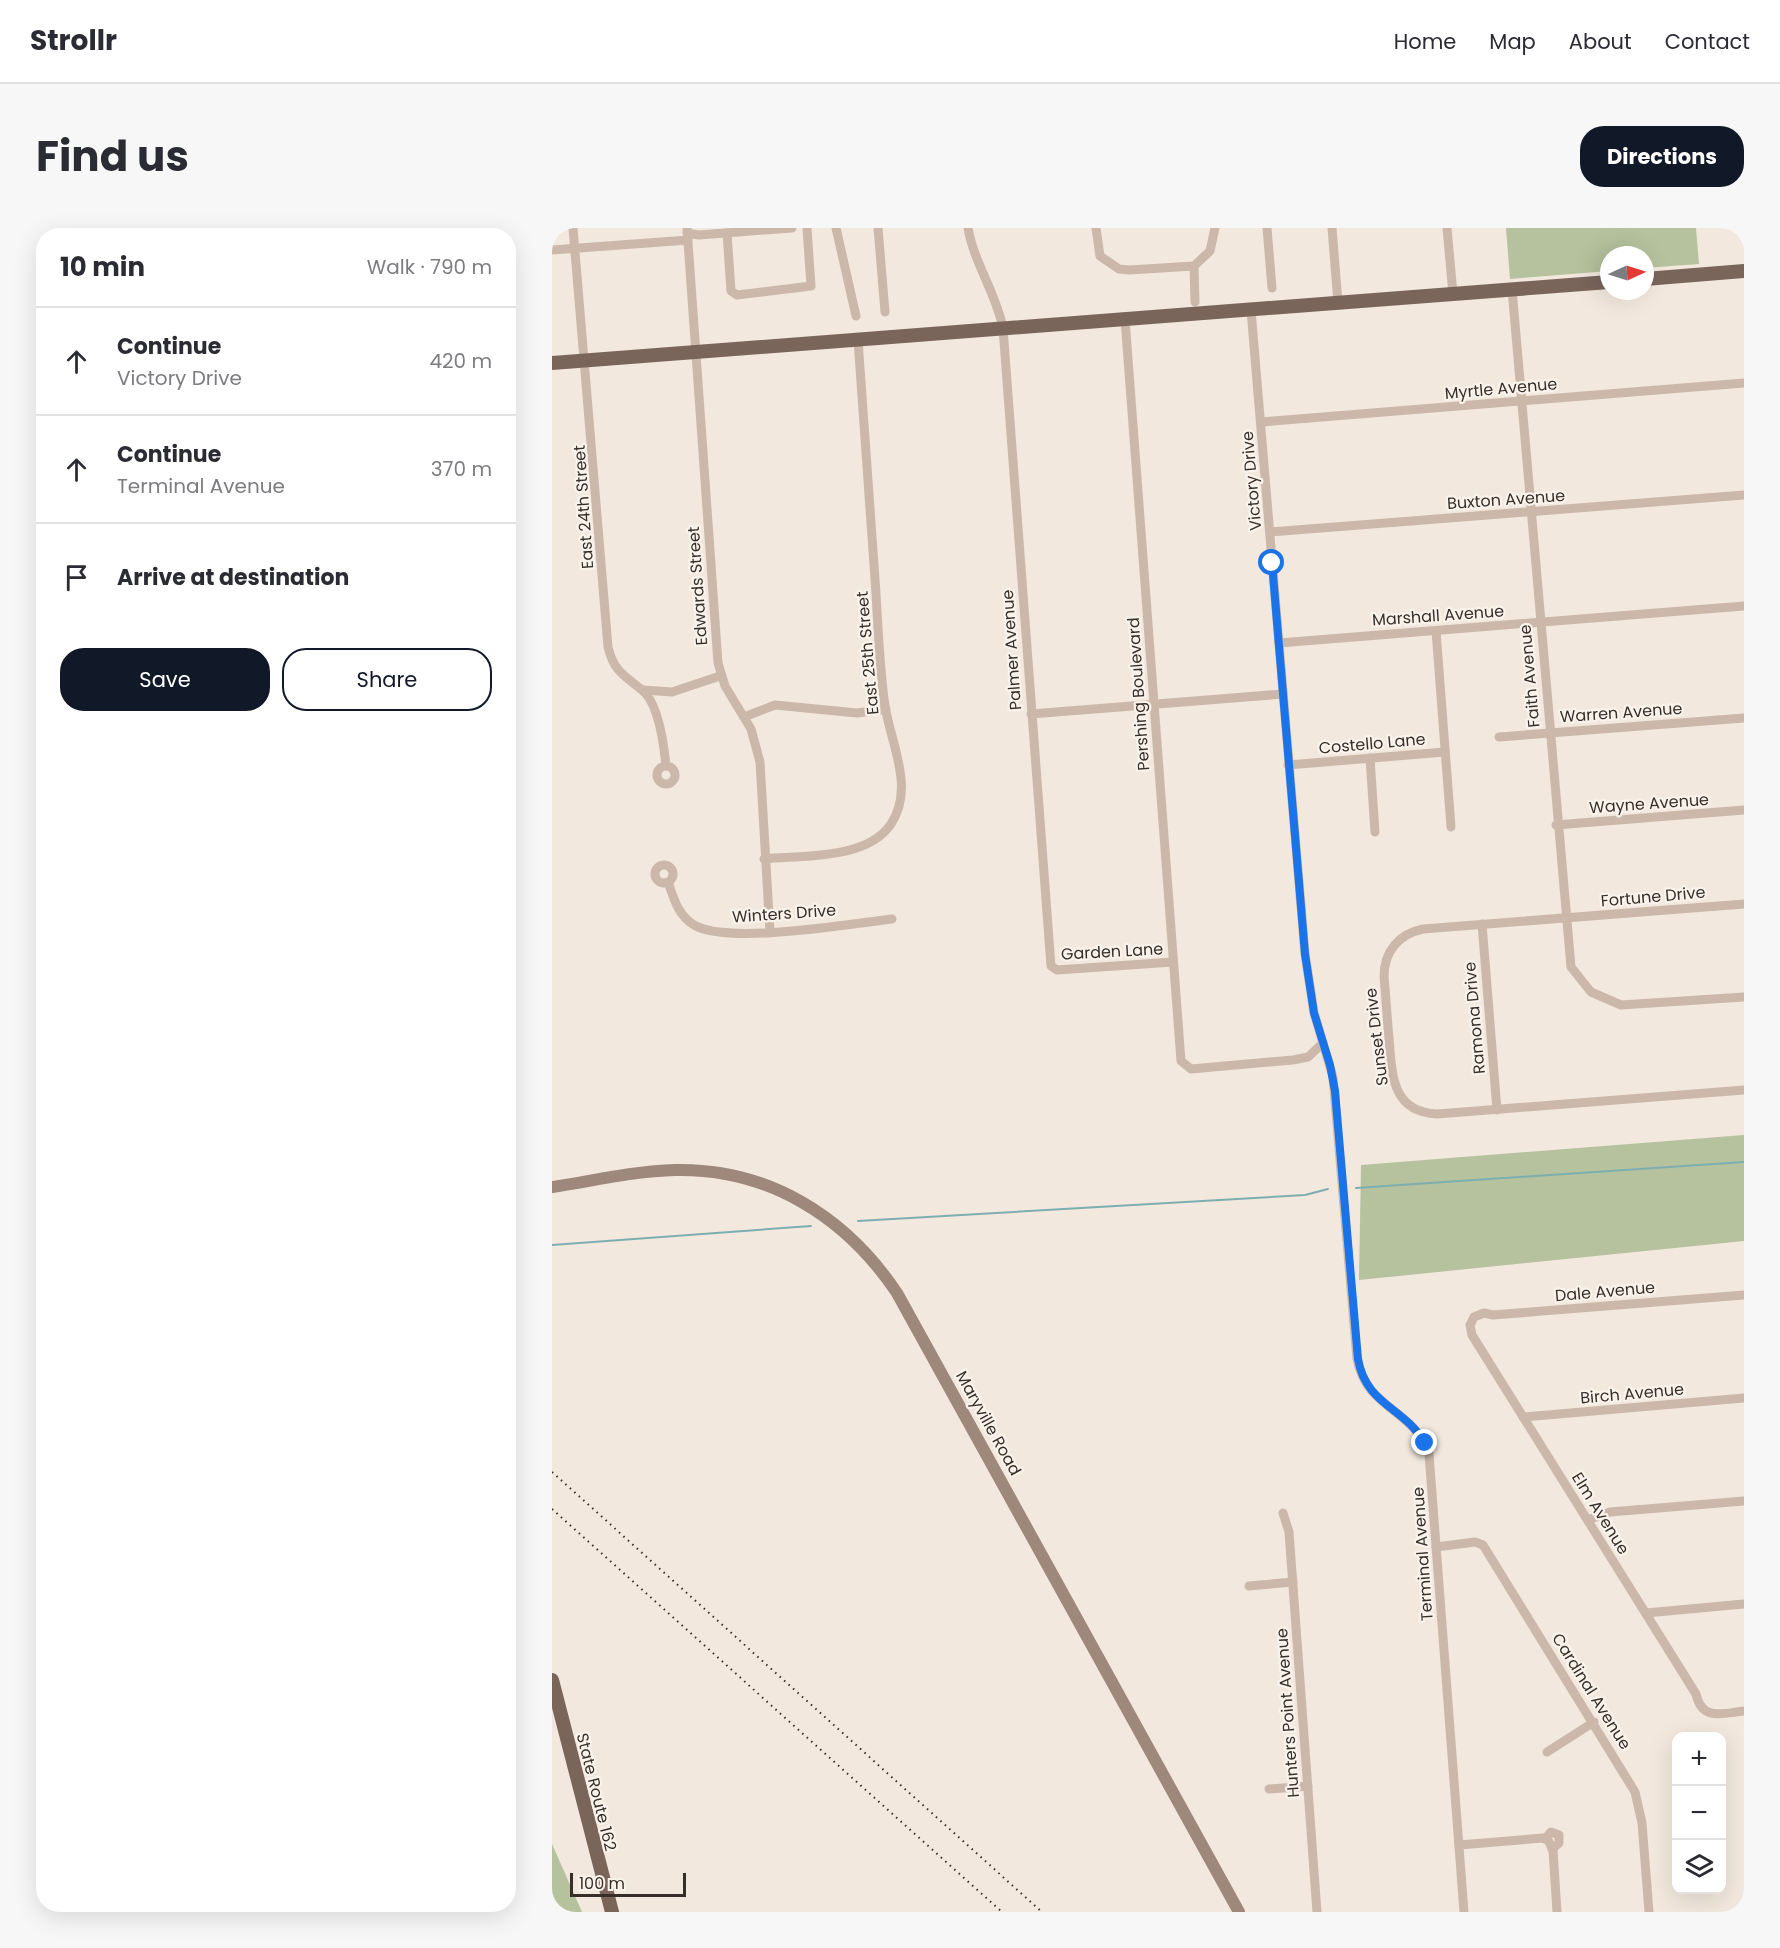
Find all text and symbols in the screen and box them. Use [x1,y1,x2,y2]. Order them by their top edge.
text: Strollr [30,21,117,60]
text: Home [1394,27,1456,56]
text: Map [1489,27,1536,56]
text: About [1569,27,1632,56]
text: Contact [1665,27,1750,56]
button: Directions [1580,126,1744,187]
text: Find us [36,127,189,186]
north arrow [1600,246,1654,300]
text: 10 min [60,249,145,285]
text: Walk · 790 m [367,253,492,281]
text: Continue [117,331,221,362]
icon: ahead [60,345,93,378]
text: 420 m [429,347,492,375]
text: Victory Drive [117,364,242,392]
street label: Myrtle Avenue [1444,372,1558,405]
street label: Victory Drive [1236,430,1267,532]
text: Continue [117,439,221,470]
street label: East 24th Street [568,444,599,570]
icon: ahead [60,453,93,486]
text: 370 m [431,455,492,483]
text: Terminal Avenue [117,472,285,500]
street label: Buxton Avenue [1446,484,1566,515]
street label: Edwards Street [682,526,713,646]
route start [1258,549,1284,575]
icon: arrive [60,561,93,594]
text: Arrive at destination [117,562,349,593]
street label: Palmer Avenue [996,589,1027,711]
street label: East 25th Street [851,590,884,716]
street label: Marshall Avenue [1371,599,1505,632]
street label: Pershing Boulevard [1122,616,1155,771]
street label: Faith Avenue [1514,623,1545,728]
button: Save [60,648,270,711]
button: Share [282,648,492,711]
street label: Warren Avenue [1559,697,1683,728]
street label: Costello Lane [1318,727,1426,760]
street label: Wayne Avenue [1588,788,1710,819]
street label: Fortune Drive [1600,880,1706,913]
street label: Winters Drive [731,898,837,929]
street label: Garden Lane [1060,937,1164,966]
street label: Ramona Drive [1458,961,1491,1075]
street label: Sunset Drive [1359,987,1394,1087]
street label: Dale Avenue [1554,1276,1656,1307]
street label: Maryville Road [950,1367,1027,1480]
street label: Birch Avenue [1579,1378,1685,1409]
route end [1411,1429,1437,1455]
street label: Elm Avenue [1566,1468,1635,1559]
street label: Terminal Avenue [1406,1486,1439,1622]
street label: Hunters Point Avenue [1270,1627,1305,1798]
street label: Cardinal Avenue [1547,1629,1637,1754]
street label: State Route 162 [571,1731,622,1853]
map controls [1672,1732,1726,1894]
button: + [1672,1732,1726,1786]
button: − [1672,1786,1726,1840]
button: layers [1672,1840,1726,1894]
scale bar [570,1870,686,1898]
text: 100 m [579,1872,625,1895]

